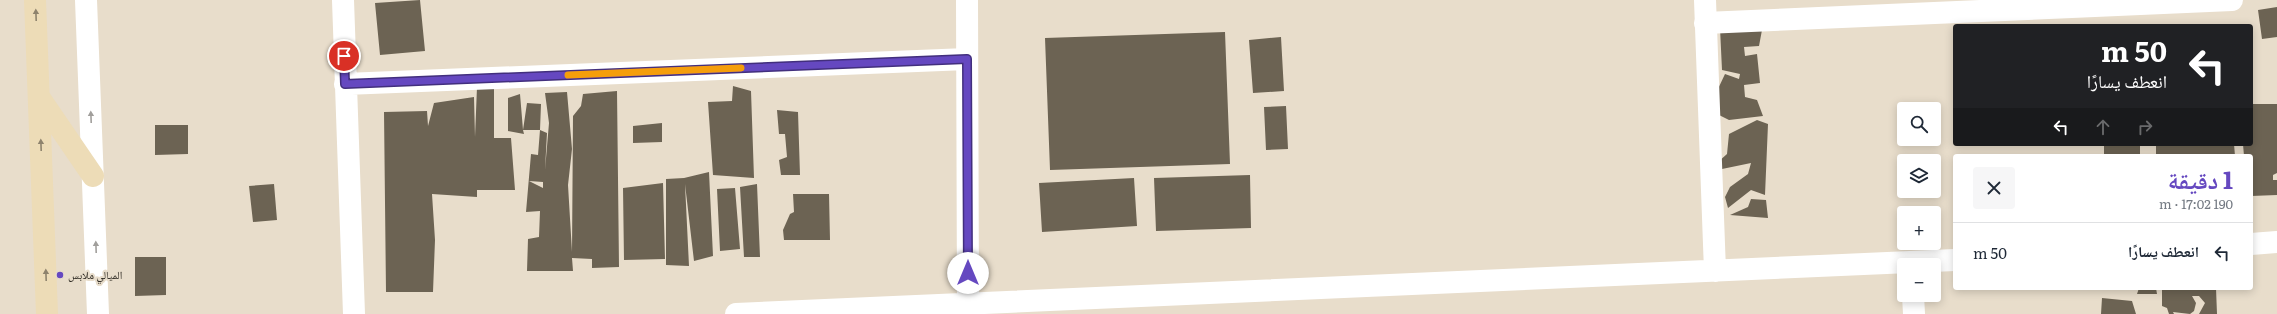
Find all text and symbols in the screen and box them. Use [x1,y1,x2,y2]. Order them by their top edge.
one-way arrow [32,9,39,21]
text: 50 m [2101,29,2167,71]
pin [327,39,361,73]
icon: left [2181,40,2233,92]
icon: arrive [333,45,355,67]
text: انعطف يسارًا [2087,67,2167,94]
map controls [1897,102,1941,302]
button: search [1897,102,1941,146]
one-way arrow [87,111,94,123]
icon: left [2050,116,2072,138]
icon: ahead [2092,116,2114,138]
icon: right [2134,116,2156,138]
one-way arrow [37,139,44,151]
button: layers [1897,154,1941,198]
text: 1 دقيقة [2168,161,2233,196]
button: close [1973,167,2015,209]
text: 190 m · 17:02 [2159,194,2233,213]
button: + [1897,206,1941,250]
text: انعطف يسارًا [2128,239,2199,262]
one-way arrow [93,240,99,253]
text: 50 m [1973,241,2007,264]
icon: left [2211,242,2233,264]
position arrow [947,252,989,294]
button: − [1897,258,1941,302]
place label: الميالي ملابس [68,266,122,284]
one-way arrow [43,268,49,281]
marker: الميالي ملابس [55,270,65,280]

